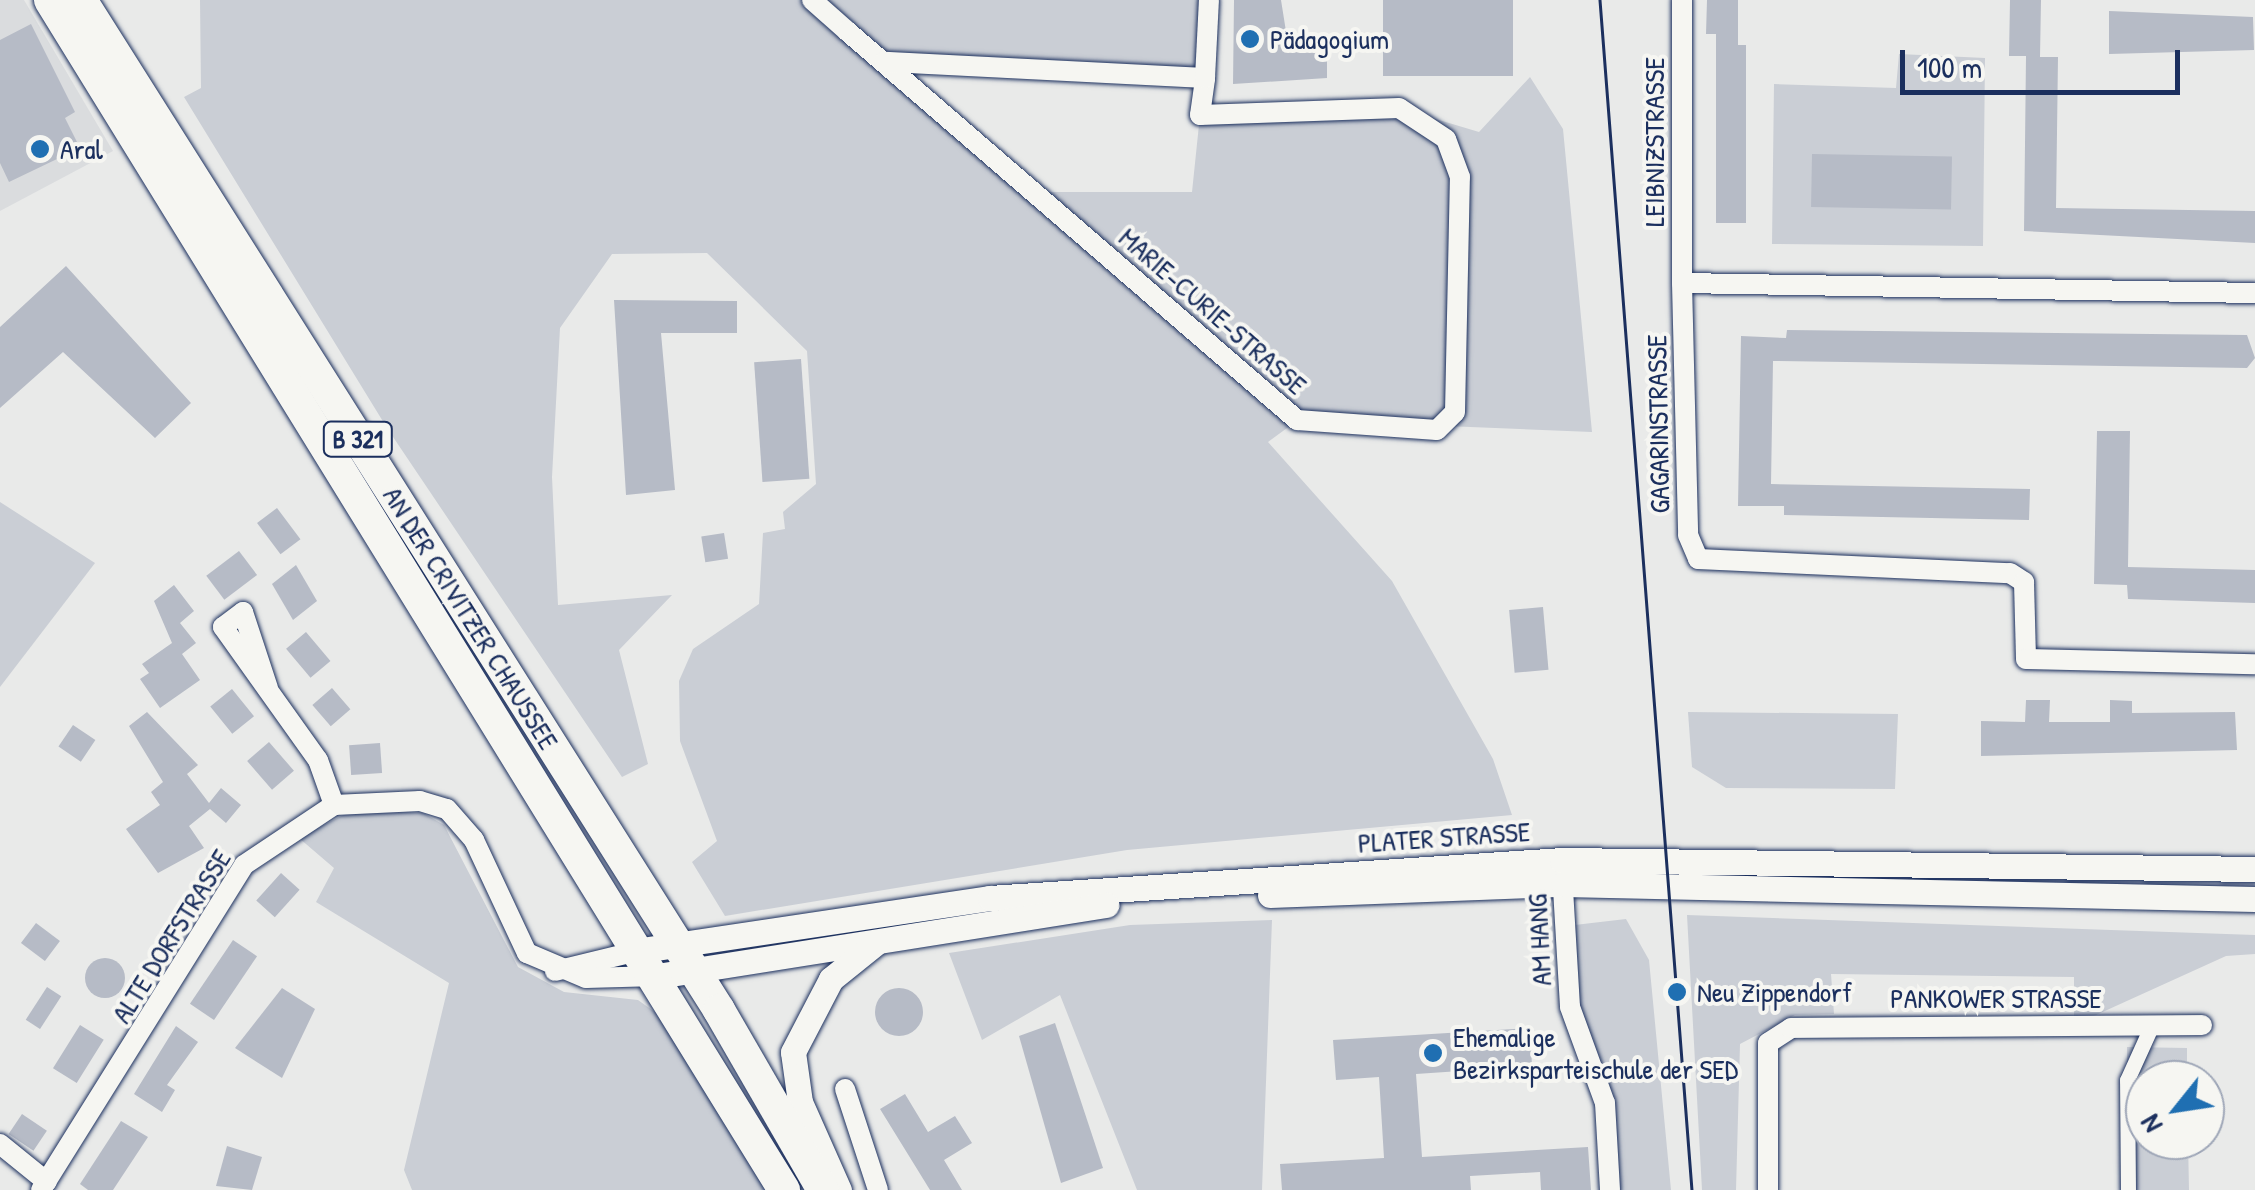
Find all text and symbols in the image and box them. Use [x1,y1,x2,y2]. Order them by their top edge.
place label: Pädagogium [1270,22,1389,56]
marker: Pädagogium [1239,28,1261,50]
scale bar [1905,30,2185,92]
text: 100 m [1917,47,1982,87]
street label: LEIBNIZSTRASSE [1637,57,1671,227]
place label: Aral [60,132,103,166]
marker: Aral [29,138,51,160]
street label: MARIE-CURIE-STRASSE [1112,220,1314,402]
street label: GAGARINSTRASSE [1640,334,1676,514]
road number: B 321 [320,419,396,459]
street label: AN DER CRIVITZER CHAUSSEE [376,480,566,756]
street label: PLATER STRASSE [1357,814,1531,860]
street label: ALTE DORFSTRASSE [104,843,238,1029]
street label: AM HANG [1520,893,1558,987]
place label: Neu Zippendorf [1697,975,1852,1009]
marker: Neu Zippendorf [1666,981,1688,1003]
street label: PANKOWER STRASSE [1890,981,2102,1015]
place label: Ehemalige Bezirksparteischule der SED [1453,1020,1738,1086]
marker: Ehemalige Bezirksparteischule der SED [1422,1042,1444,1064]
north arrow [2125,1060,2225,1160]
text: N [2131,1108,2171,1140]

